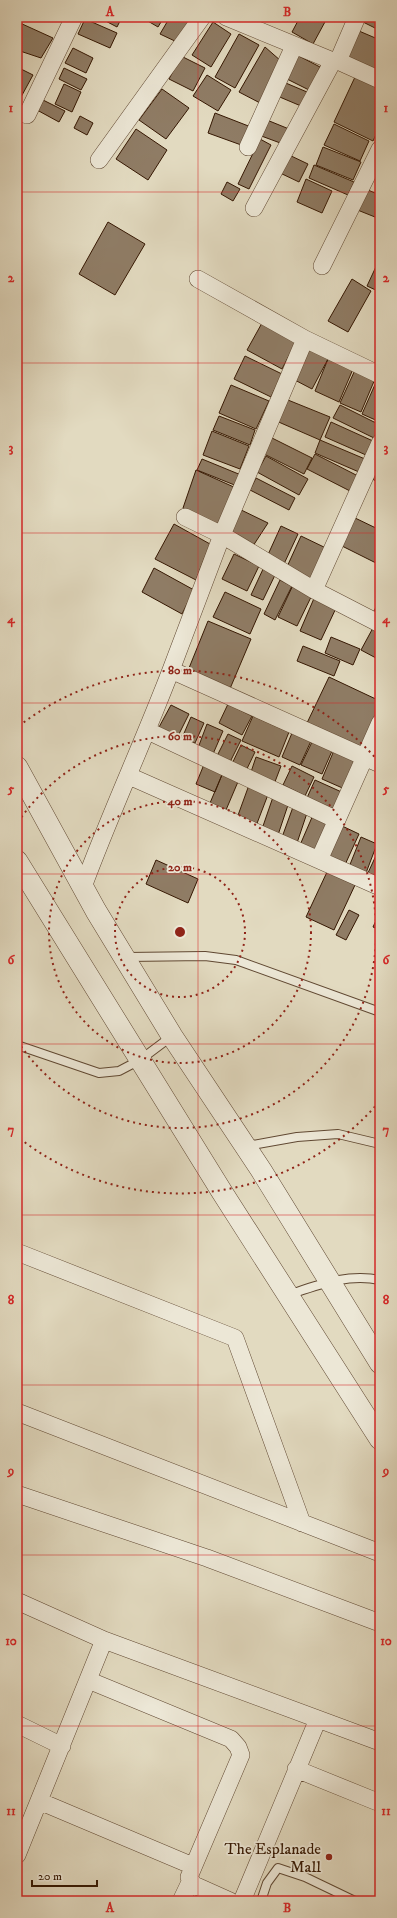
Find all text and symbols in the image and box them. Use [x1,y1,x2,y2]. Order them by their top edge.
text: A [105,4,115,20]
text: B [283,4,291,20]
text: 1 [9,100,14,116]
text: 1 [384,100,389,116]
text: 2 [8,270,15,286]
text: 2 [383,270,390,286]
text: 3 [9,440,14,456]
text: 3 [384,440,389,456]
text: 4 [6,611,15,628]
text: 4 [381,611,390,628]
text: 80 m [168,663,192,678]
text: 60 m [168,729,192,744]
text: 5 [7,781,15,797]
text: 5 [382,781,390,797]
text: 40 m [167,794,192,809]
text: 20 m [168,860,192,875]
centre of rings [173,925,187,939]
text: 6 [8,952,16,968]
text: 6 [383,952,391,968]
text: 7 [8,1122,15,1138]
text: 7 [383,1122,390,1138]
text: 8 [8,1292,15,1308]
text: 8 [383,1292,390,1308]
text: 9 [7,1463,14,1479]
text: 9 [382,1463,389,1479]
text: 10 [5,1633,17,1649]
text: 10 [380,1633,392,1649]
text: 11 [6,1803,16,1819]
text: 11 [381,1803,391,1819]
place label: The Esplanade Mall [224,1839,321,1877]
marker: The Esplanade Mall [324,1852,334,1862]
scale bar [32,1862,97,1888]
text: 20 m [38,1869,62,1884]
text: A [105,1900,115,1916]
text: B [283,1900,291,1916]

